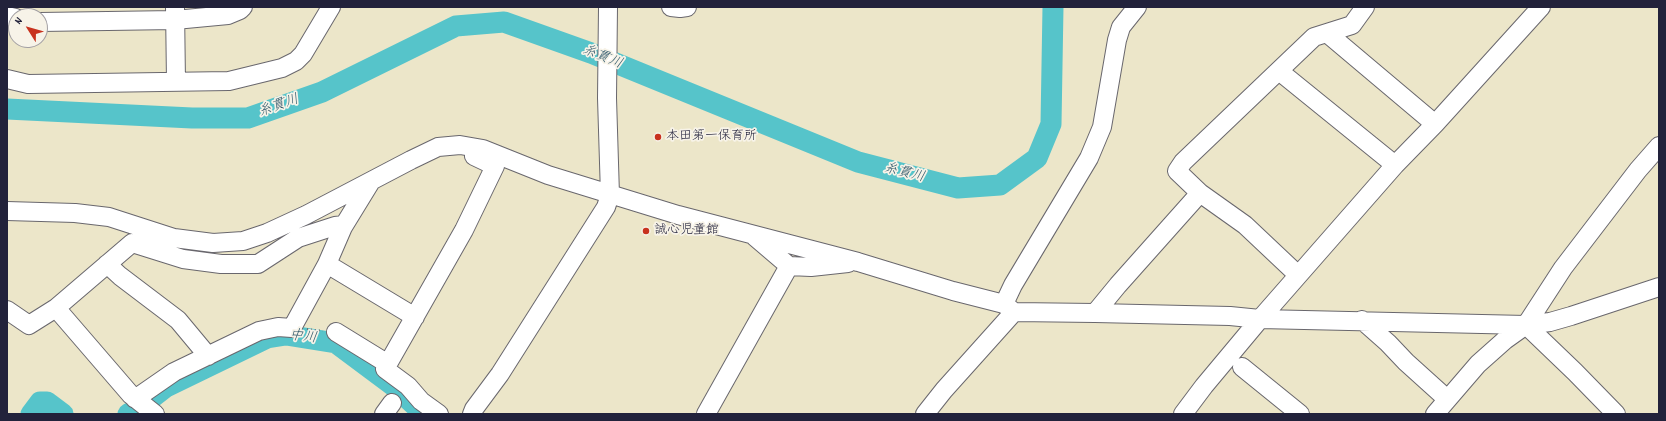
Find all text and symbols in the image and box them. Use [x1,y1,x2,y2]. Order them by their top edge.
north arrow [8,8,48,48]
text: N [11,14,27,28]
water label: 糸貫川 [579,42,625,74]
water label: 糸貫川 [256,92,302,122]
place label: 本田第一保育所 [666,129,757,145]
marker: 本田第一保育所 [653,132,663,142]
water label: 糸貫川 [882,161,926,187]
place label: 誠心児童館 [654,223,719,239]
marker: 誠心児童館 [641,226,651,236]
water label: 中川 [288,328,318,348]

